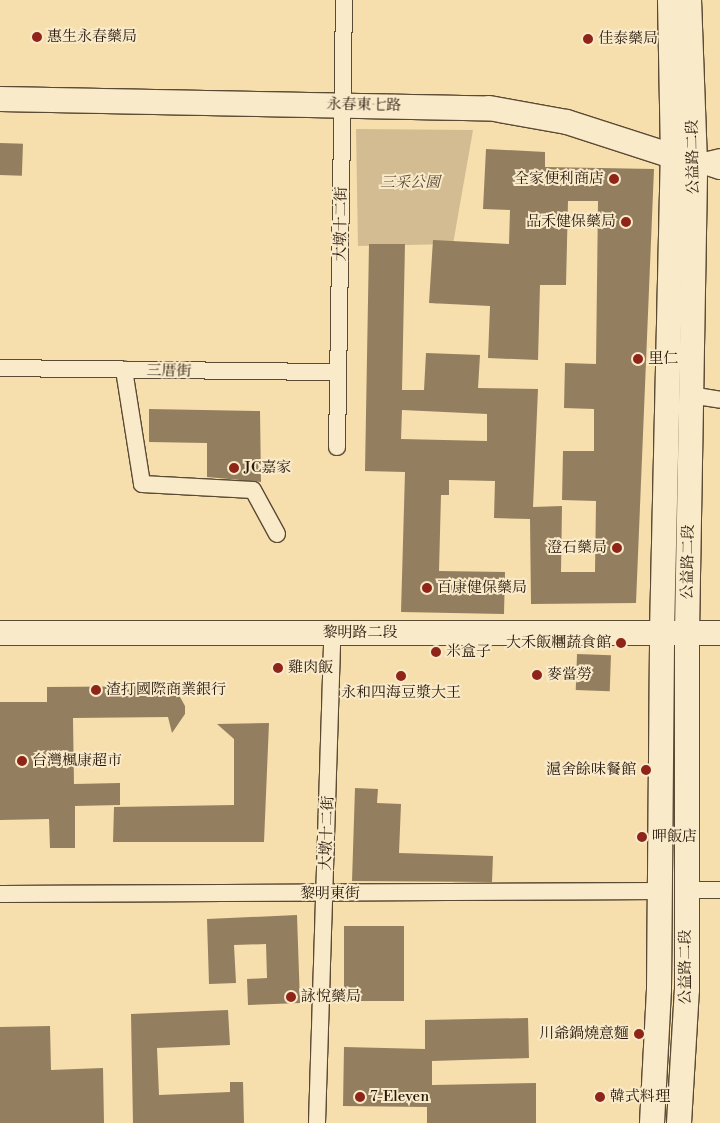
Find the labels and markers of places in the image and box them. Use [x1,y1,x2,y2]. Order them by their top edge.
place label: 惠生永春藥局 [47,28,137,46]
place label: 佳泰藥局 [598,30,658,48]
marker: 惠生永春藥局 [31,31,43,43]
marker: 佳泰藥局 [582,33,594,45]
place label: 全家便利商店 [514,170,604,188]
marker: 全家便利商店 [608,173,620,185]
place label: 品禾健保藥局 [526,213,616,231]
marker: 品禾健保藥局 [620,216,632,228]
place label: 里仁 [648,350,678,368]
marker: 里仁 [632,353,644,365]
place label: JC嘉家 [244,459,291,477]
marker: JC嘉家 [228,462,240,474]
place label: 澄石藥局 [547,539,607,557]
marker: 澄石藥局 [611,542,623,554]
place label: 百康健保藥局 [437,579,527,597]
marker: 百康健保藥局 [421,582,433,594]
place label: 大禾飯糰蔬食館 [506,634,611,652]
marker: 大禾飯糰蔬食館 [615,637,627,649]
place label: 米盒子 [446,643,491,661]
marker: 米盒子 [430,646,442,658]
place label: 雞肉飯 [288,659,333,677]
marker: 雞肉飯 [272,662,284,674]
place label: 麥當勞 [547,666,592,684]
marker: 麥當勞 [531,669,543,681]
marker: 永和四海豆漿大王 [395,670,407,682]
place label: 渣打國際商業銀行 [106,681,226,699]
marker: 渣打國際商業銀行 [90,684,102,696]
place label: 永和四海豆漿大王 [341,684,461,702]
place label: 台灣楓康超市 [32,752,122,770]
marker: 台灣楓康超市 [16,755,28,767]
place label: 滬舍餘味餐館 [546,761,636,779]
marker: 滬舍餘味餐館 [640,764,652,776]
place label: 呷飯店 [652,828,697,846]
marker: 呷飯店 [636,831,648,843]
place label: 詠悅藥局 [301,988,361,1006]
marker: 詠悅藥局 [285,991,297,1003]
place label: 川爺鍋燒意麵 [539,1025,629,1043]
marker: 川爺鍋燒意麵 [633,1028,645,1040]
place label: 7-Eleven [370,1088,429,1106]
place label: 韓式料理 [610,1088,670,1106]
marker: 7-Eleven [354,1091,366,1103]
marker: 韓式料理 [594,1091,606,1103]

